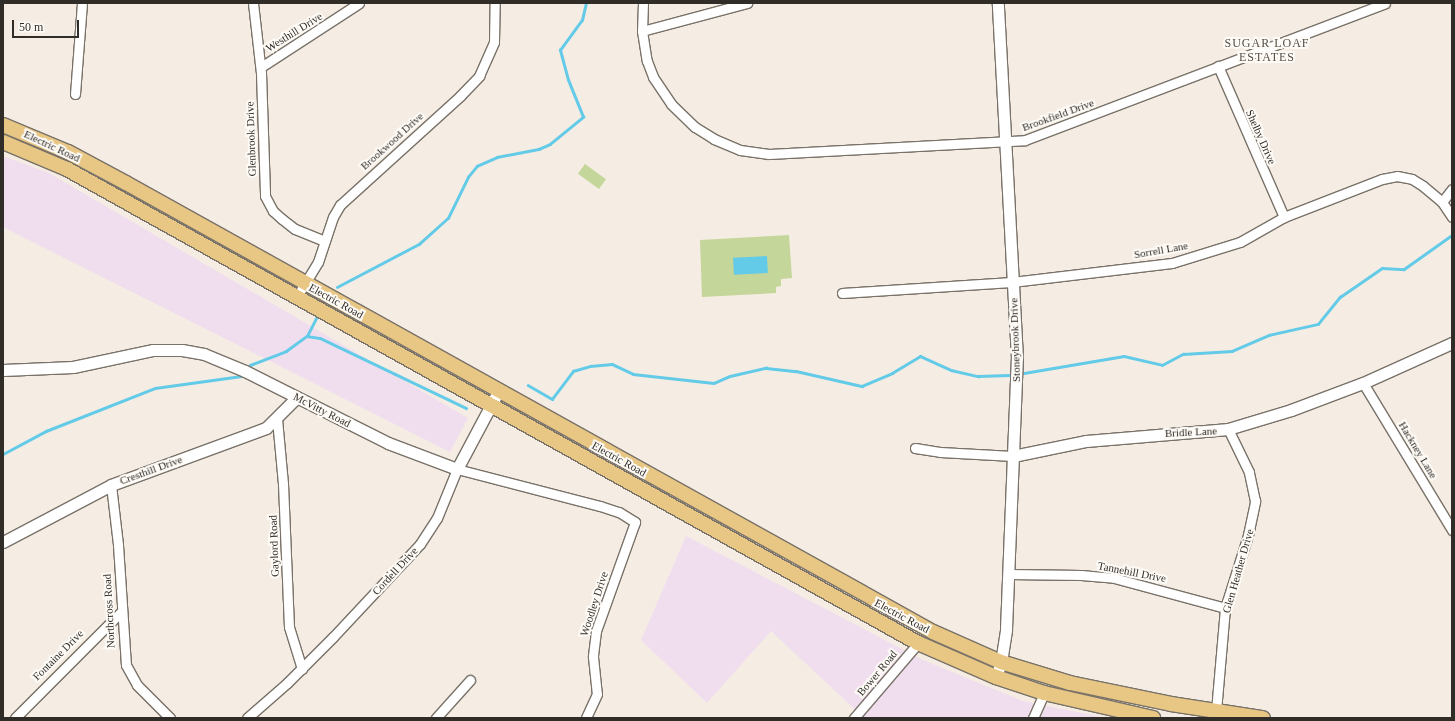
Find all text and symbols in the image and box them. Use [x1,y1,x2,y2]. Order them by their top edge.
street label: Westhill Drive [263,9,325,55]
scale bar [14,12,81,38]
text: 50 m [19,20,43,34]
district label: SUGAR LOAF ESTATES [1224,37,1310,65]
street label: Brookfield Drive [1020,96,1096,134]
street label: Glenbrook Drive [243,101,259,177]
street label: Shelby Drive [1243,108,1279,166]
street label: Brookwood Drive [358,109,426,173]
street label: Electric Road [22,127,82,165]
street label: Sorrell Lane [1133,239,1189,261]
street label: Electric Road [306,281,366,321]
street label: Stoneybrook Drive [1007,298,1023,382]
street label: McVitty Road [291,390,353,430]
street label: Hackney Lane [1396,419,1440,481]
street label: Bridle Lane [1165,424,1217,440]
street label: Electric Road [589,439,649,479]
street label: Cresthill Drive [118,453,184,487]
street label: Gaylord Road [266,515,282,577]
street label: Glen Heather Drive [1220,527,1256,615]
street label: Cordell Drive [369,544,421,598]
street label: Tannehill Drive [1097,559,1167,585]
street label: Woodley Drive [577,570,611,638]
street label: Northcross Road [100,574,118,648]
street label: Electric Road [872,596,932,636]
street label: Fontaine Drive [30,627,86,683]
street label: Bower Road [854,648,900,698]

